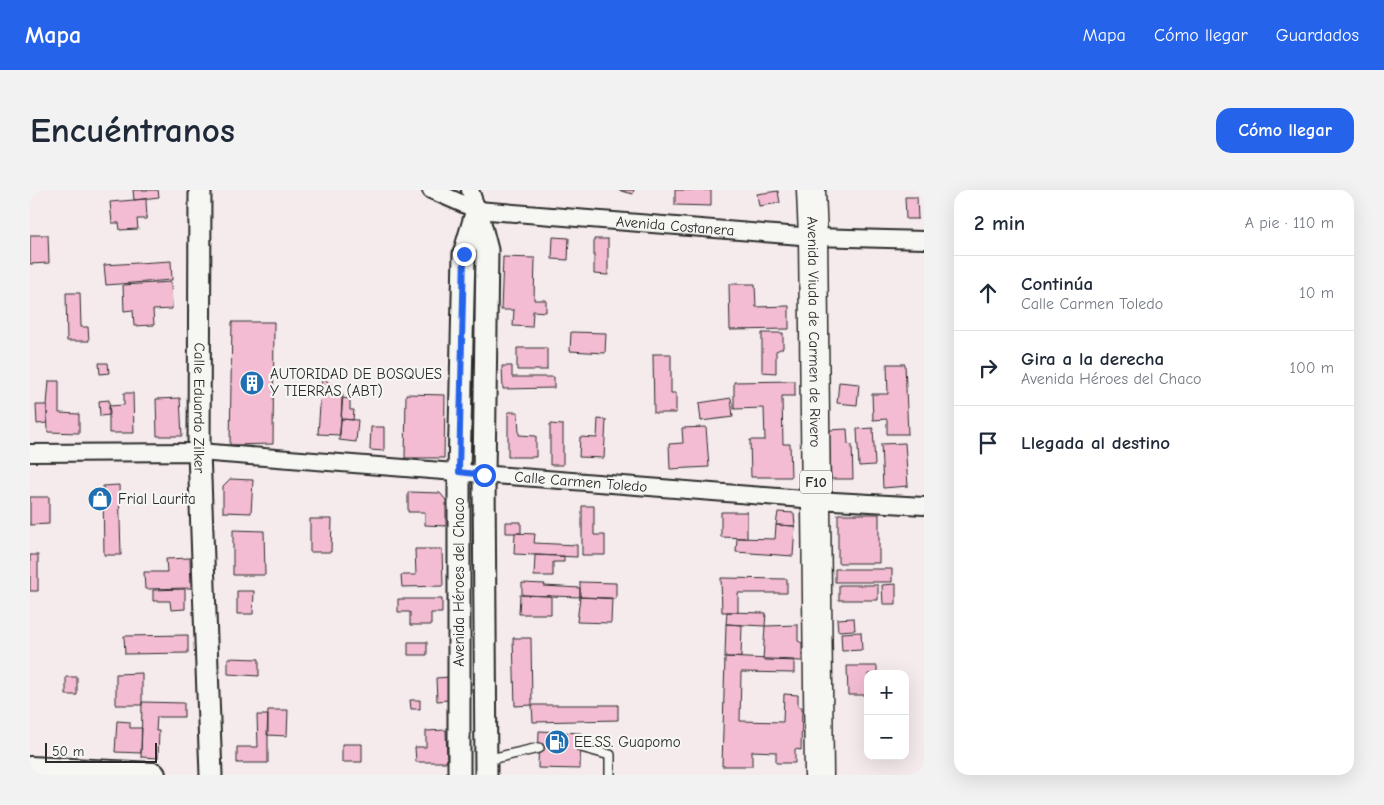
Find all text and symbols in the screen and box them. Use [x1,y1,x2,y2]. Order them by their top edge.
text: Mapa [25,21,81,49]
text: Mapa [1083,25,1126,46]
text: Cómo llegar [1154,25,1248,46]
text: Guardados [1276,25,1359,46]
button: Cómo llegar [1216,108,1354,153]
text: Encuéntranos [30,110,235,151]
text: 2 min [974,211,1025,235]
street label: Avenida Costanera [615,212,735,240]
text: A pie · 110 m [1245,214,1334,232]
street label: Avenida Viuda de Carmen de Rivero [803,216,824,448]
route end [453,243,476,266]
text: Continúa [1021,273,1093,295]
icon: ahead [974,279,1002,307]
text: 10 m [1299,284,1334,302]
text: Calle Carmen Toledo [1021,295,1163,313]
street label: Calle Eduardo Zilker [190,343,209,474]
text: Gira a la derecha [1021,348,1164,370]
icon: right [974,354,1002,382]
text: 100 m [1290,359,1334,377]
place label: AUTORIDAD DE BOSQUES Y TIERRAS (ABT) [270,365,442,400]
building icon: AUTORIDAD DE BOSQUES Y TIERRAS (ABT) [239,370,265,396]
text: Avenida Héroes del Chaco [1021,370,1202,388]
icon: arrive [974,429,1002,457]
text: Llegada al destino [1021,432,1170,454]
route start [473,464,496,487]
street label: Calle Carmen Toledo [514,468,648,496]
road number: F10 [800,470,832,494]
shop icon: Frial Laurita [87,486,113,512]
place label: Frial Laurita [118,490,196,508]
street label: Avenida Héroes del Chaco [450,497,468,667]
map controls [864,670,909,760]
button: + [864,670,909,715]
button: − [864,715,909,760]
fuel station icon: EE.SS. Guapomo [544,729,570,755]
place label: EE.SS. Guapomo [574,733,681,751]
scale bar [45,740,158,763]
text: 50 m [52,743,84,760]

